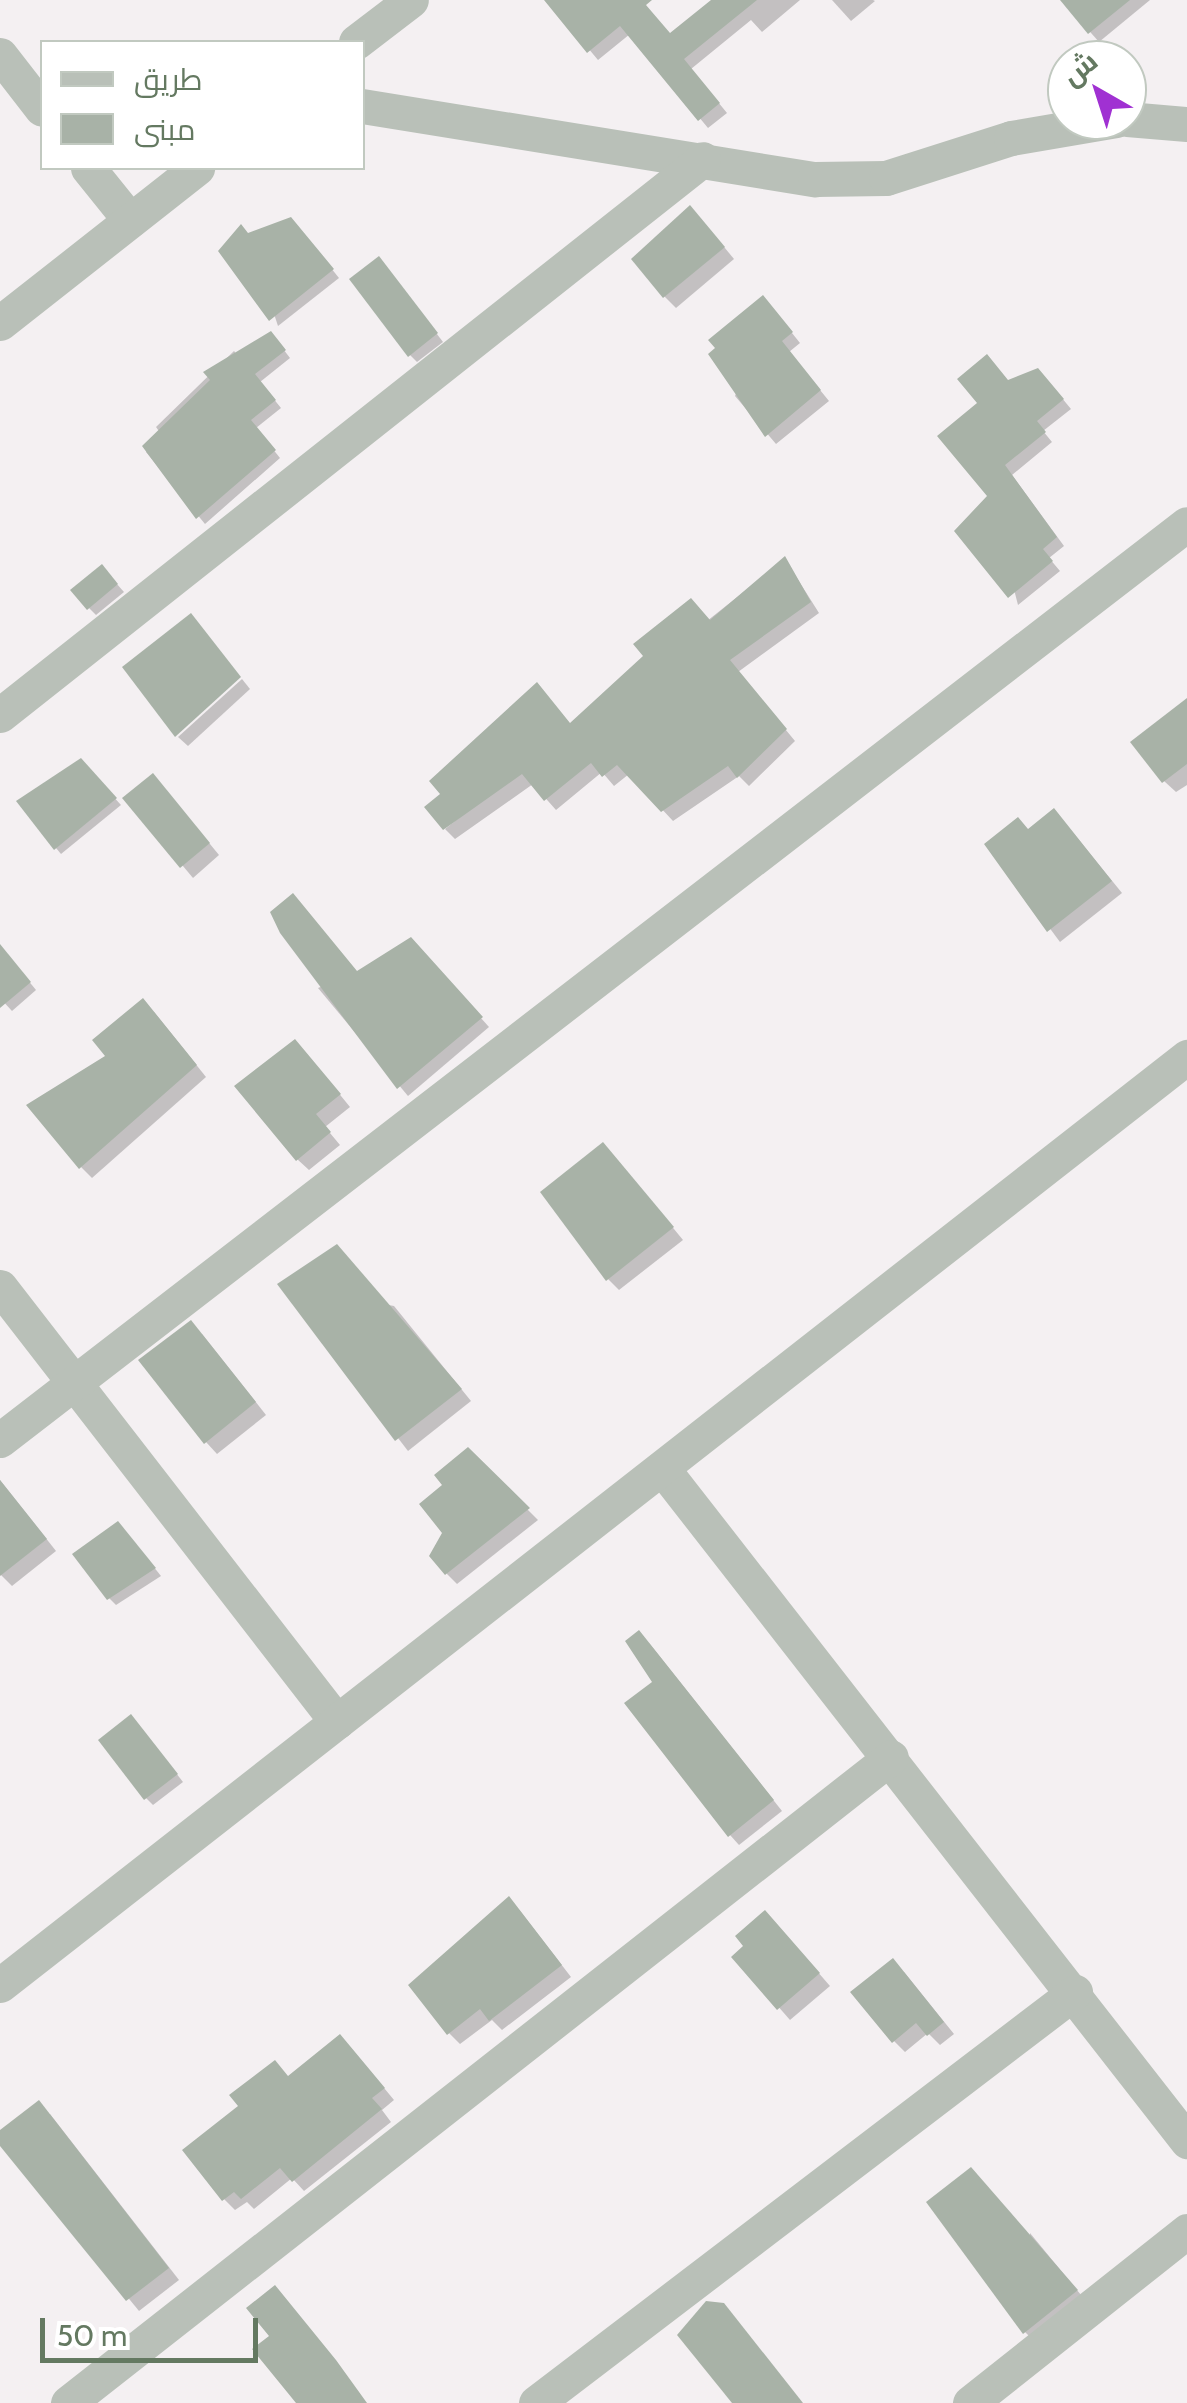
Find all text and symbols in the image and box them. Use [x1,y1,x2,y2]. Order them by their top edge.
legend [40,40,365,170]
north arrow [1047,40,1147,140]
text: ش [1055,44,1104,93]
text: طريق [134,61,203,98]
text: مبنى [134,111,195,148]
scale bar [45,2298,262,2360]
text: 50 m [57,2317,127,2354]

